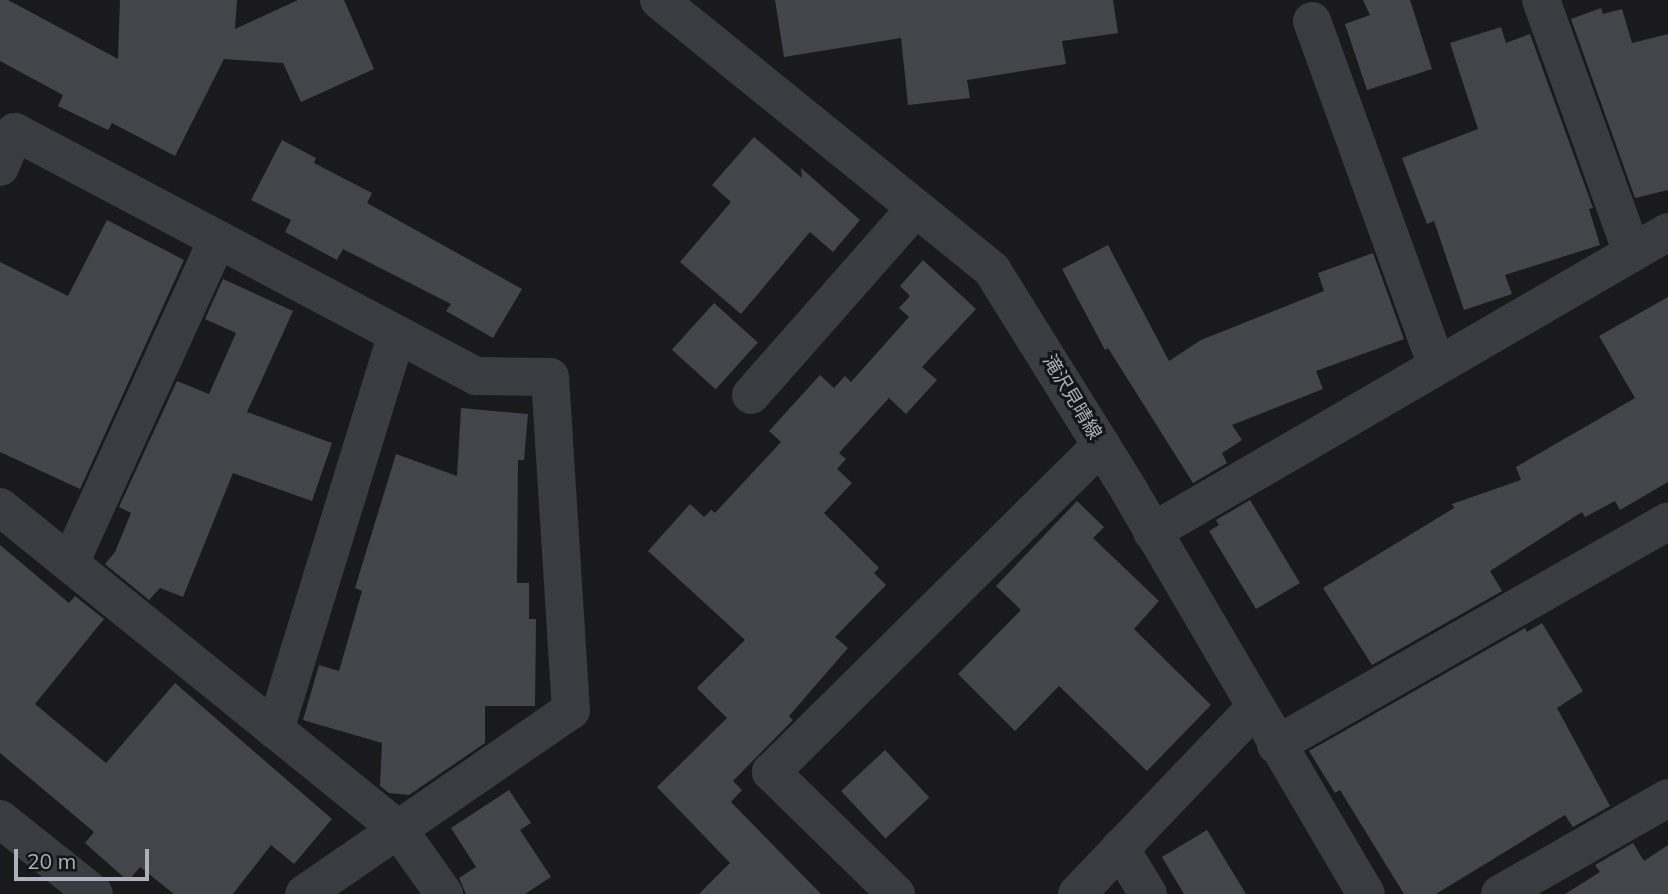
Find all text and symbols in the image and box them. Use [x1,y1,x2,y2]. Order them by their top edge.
street label: 滝沢見晴線 [1038,350,1106,444]
scale bar [18,834,152,878]
text: 20 m [27,848,76,874]

